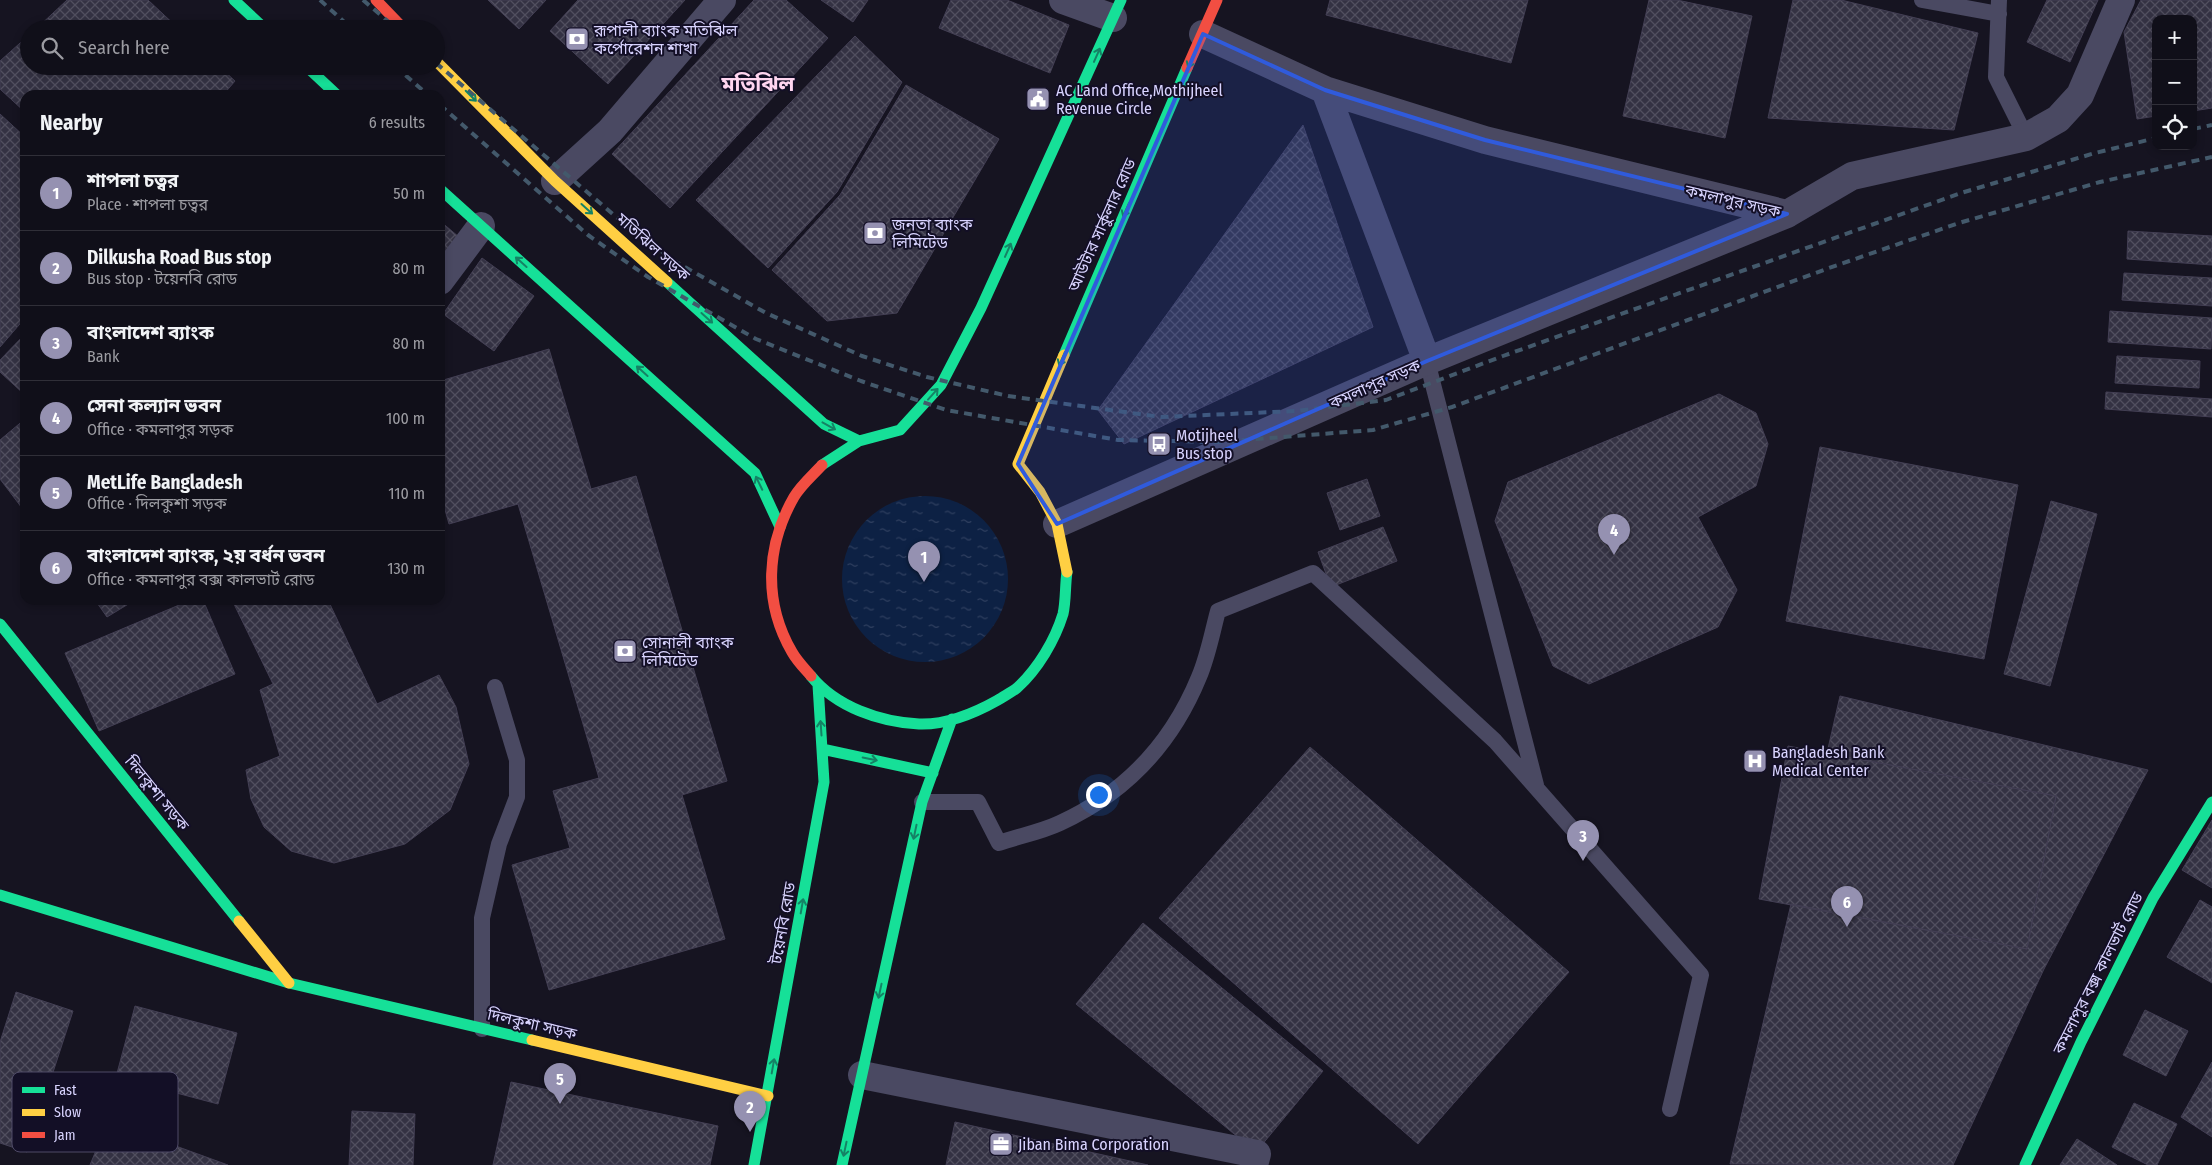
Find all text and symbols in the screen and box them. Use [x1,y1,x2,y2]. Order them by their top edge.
map controls [2152,15,2197,150]
button: + [2152,15,2197,60]
search box [20,20,445,75]
place label: রূপালী ব্যাংক মতিঝিল কর্পোরেশন শাখা [593,21,738,58]
bank icon: রূপালী ব্যাংক মতিঝিল কর্পোরেশন শাখা [564,26,590,52]
icon: search [38,34,66,62]
text: Search here [78,36,170,59]
one-way arrow [1092,48,1102,63]
one-way arrow [1186,53,1196,68]
button: − [2152,60,2197,105]
district label: মতিঝিল [720,71,796,97]
place label: AC Land Office,Mothijheel Revenue Circle [1056,81,1223,118]
public building icon: AC Land Office,Mothijheel Revenue Circle [1025,86,1051,112]
one-way arrow [464,89,476,101]
button: locate [2152,105,2197,150]
text: Nearby [40,110,102,136]
text: 6 results [369,113,425,132]
street label: আউটার সার্কুলার রোড [1064,155,1140,295]
text: শাপলা চত্বর [87,169,179,192]
street label: কমলাপুর সড়ক [1682,181,1784,221]
text: 1 [53,184,59,203]
text: 50 m [393,184,425,203]
text: Place · শাপলা চত্বর [87,195,208,214]
one-way arrow [1120,202,1130,217]
one-way arrow [580,203,593,215]
street label: মতিঝিল সড়ক [612,208,694,286]
place label: জনতা ব্যাংক লিমিটেড [891,215,974,252]
bank icon: জনতা ব্যাংক লিমিটেড [862,220,888,246]
one-way arrow [1003,243,1013,258]
text: Dilkusha Road Bus stop [87,246,271,269]
one-way arrow [515,257,528,268]
text: 2 [52,259,60,278]
text: 80 m [393,259,425,278]
text: Bus stop · টয়েনবি রোড [87,269,237,288]
one-way arrow [701,312,714,324]
text: বাংলাদেশ ব্যাংক [87,321,214,344]
text: 3 [52,334,60,353]
text: 80 m [393,334,425,353]
text: Bank [87,347,119,366]
one-way arrow [1056,351,1066,366]
street label: কমলাপুর সড়ক [1326,355,1424,413]
one-way arrow [635,365,648,377]
one-way arrow [927,388,939,401]
text: সেনা কল্যান ভবন [87,394,221,417]
text: 4 [52,409,60,428]
text: 100 m [386,409,425,428]
text: Office · কমলাপুর সড়ক [87,420,233,439]
one-way arrow [821,421,836,431]
place label: Motijheel Bus stop [1176,426,1238,463]
bus stop icon: Motijheel Bus stop [1146,431,1172,457]
text: MetLife Bangladesh [87,471,243,494]
one-way arrow [754,476,763,491]
text: 5 [52,484,60,503]
text: 110 m [388,484,425,503]
text: Office · দিলকুশা সড়ক [87,494,227,513]
pin: 4 [1598,514,1630,555]
pin: 1 [908,541,940,582]
text: বাংলাদেশ ব্যাংক, ২য় বর্ধন ভবন [87,544,325,567]
text: 6 [52,559,60,578]
text: 130 m [387,559,425,578]
text: Office · কমলাপুর বক্স কালভার্ট রোড [87,570,314,589]
place label: সোনালী ব্যাংক লিমিটেড [641,633,735,670]
bank icon: সোনালী ব্যাংক লিমিটেড [612,638,638,664]
one-way arrow [816,720,825,736]
place label: Bangladesh Bank Medical Center [1772,743,1885,780]
hospital icon: Bangladesh Bank Medical Center [1742,748,1768,774]
street label: দিলকুশা সড়ক [120,751,194,835]
one-way arrow [861,755,877,765]
your location [1086,782,1112,808]
pin: 3 [1567,820,1599,861]
one-way arrow [910,824,919,840]
street label: টয়েনবি রোড [766,880,800,966]
pin: 6 [1831,886,1863,927]
street label: কমলাপুর বক্স কালভার্ট রোড [2048,888,2147,1058]
one-way arrow [798,898,808,914]
one-way arrow [875,982,884,998]
street label: দিলকুশা সড়ক [485,1004,579,1044]
one-way arrow [769,1058,779,1074]
pin: 5 [544,1063,576,1104]
legend [12,1072,178,1152]
text: Fast [54,1082,77,1099]
pin: 2 [734,1091,766,1132]
text: Slow [54,1104,81,1121]
text: Jam [54,1127,75,1144]
office icon: Jiban Bima Corporation [988,1131,1014,1157]
place label: Jiban Bima Corporation [1018,1135,1169,1154]
one-way arrow [840,1141,849,1157]

